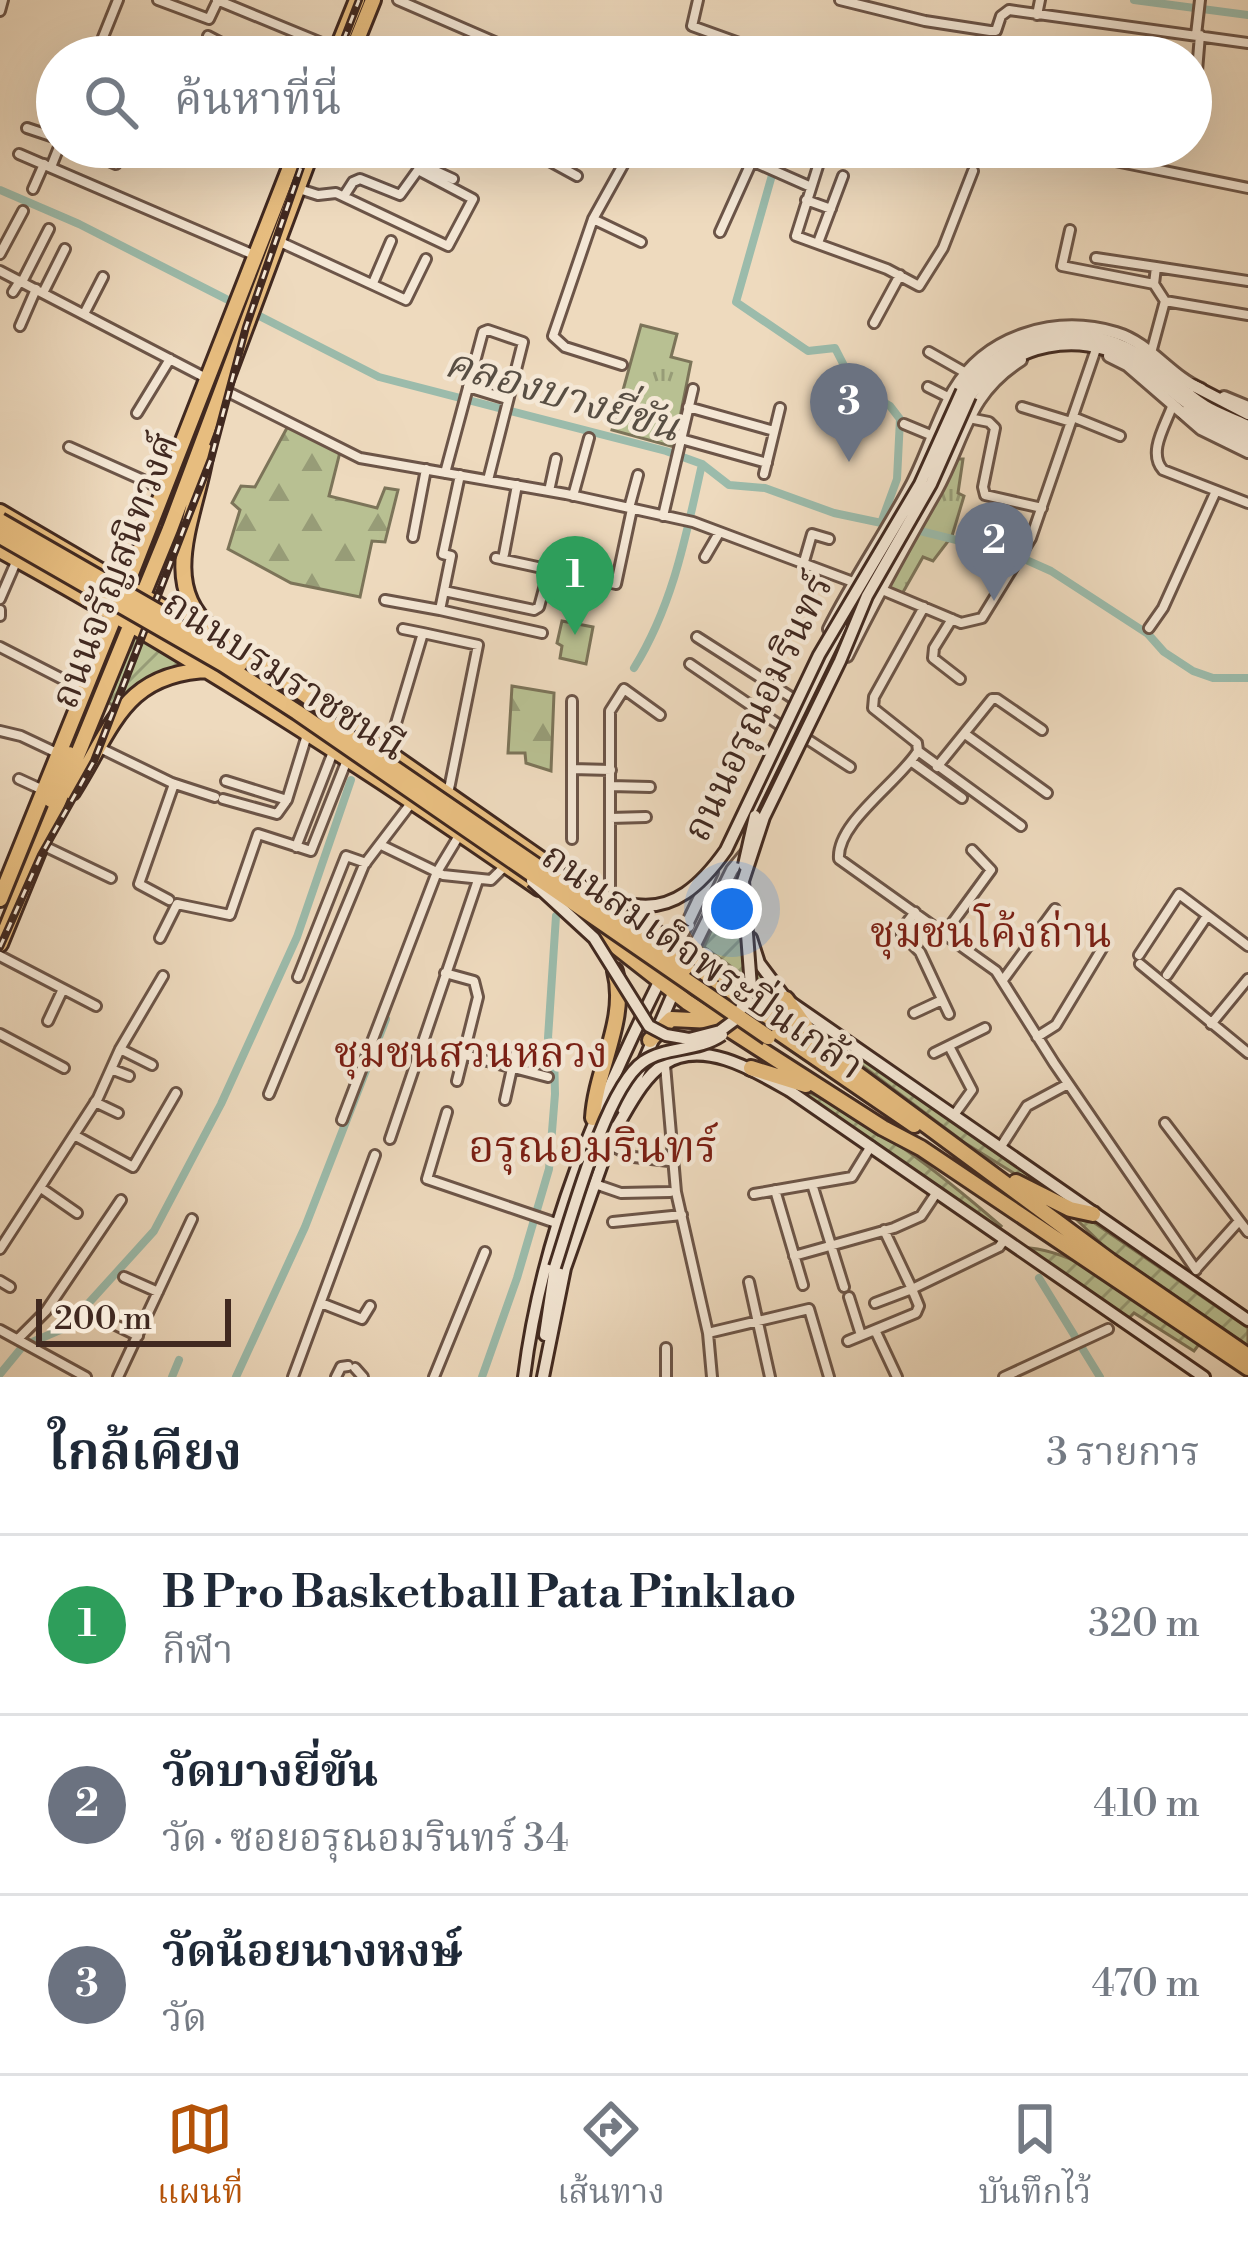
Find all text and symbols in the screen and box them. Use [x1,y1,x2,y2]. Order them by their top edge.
search box [36,36,1212,168]
icon: search [78,69,144,135]
text: ค้นหาที่นี่ [174,72,342,129]
water label: คลองบางยี่ขัน [439,331,687,455]
pin: 3 [810,363,888,462]
street label: ถนนจรัญสนิทวงศ์ [41,426,191,716]
pin: 2 [955,502,1033,601]
pin: 1 [536,536,614,635]
street label: ถนนอรุณอมรินทร์ [673,565,845,850]
street label: ถนนบรมราชชนนี [153,579,415,773]
street label: ถนนสมเด็จพระปิ่นเกล้า [532,828,875,1092]
your location [702,879,762,939]
district label: ชุมชนโค้งถ่าน [870,903,1112,961]
district label: ชุมชนสวนหลวง [334,1028,608,1081]
district label: อรุณอมรินทร์ [468,1120,718,1177]
scale bar [36,1293,231,1346]
text: 200 m [54,1299,152,1340]
text: ใกล้เคียง [48,1422,242,1486]
text: 3 รายการ [1046,1429,1200,1478]
text: B Pro Basketball Pata Pinklao [162,1565,796,1622]
text: 1 [78,1600,96,1649]
text: 320 m [1088,1600,1200,1649]
text: กีฬา [162,1627,233,1676]
text: วัดบางยี่ขัน [162,1744,378,1801]
text: 2 [75,1780,99,1829]
text: 410 m [1093,1780,1200,1829]
text: วัด · ซอยอรุณอมรินทร์ 34 [162,1815,569,1864]
text: วัดน้อยนางหงษ์ [162,1924,463,1981]
text: 3 [75,1960,99,2009]
text: 470 m [1092,1960,1200,2009]
text: วัด [162,1995,207,2044]
tab: แผนที่ [157,2096,243,2221]
tab: เส้นทาง [557,2096,665,2221]
tab: บันทึกไว้ [979,2096,1091,2221]

